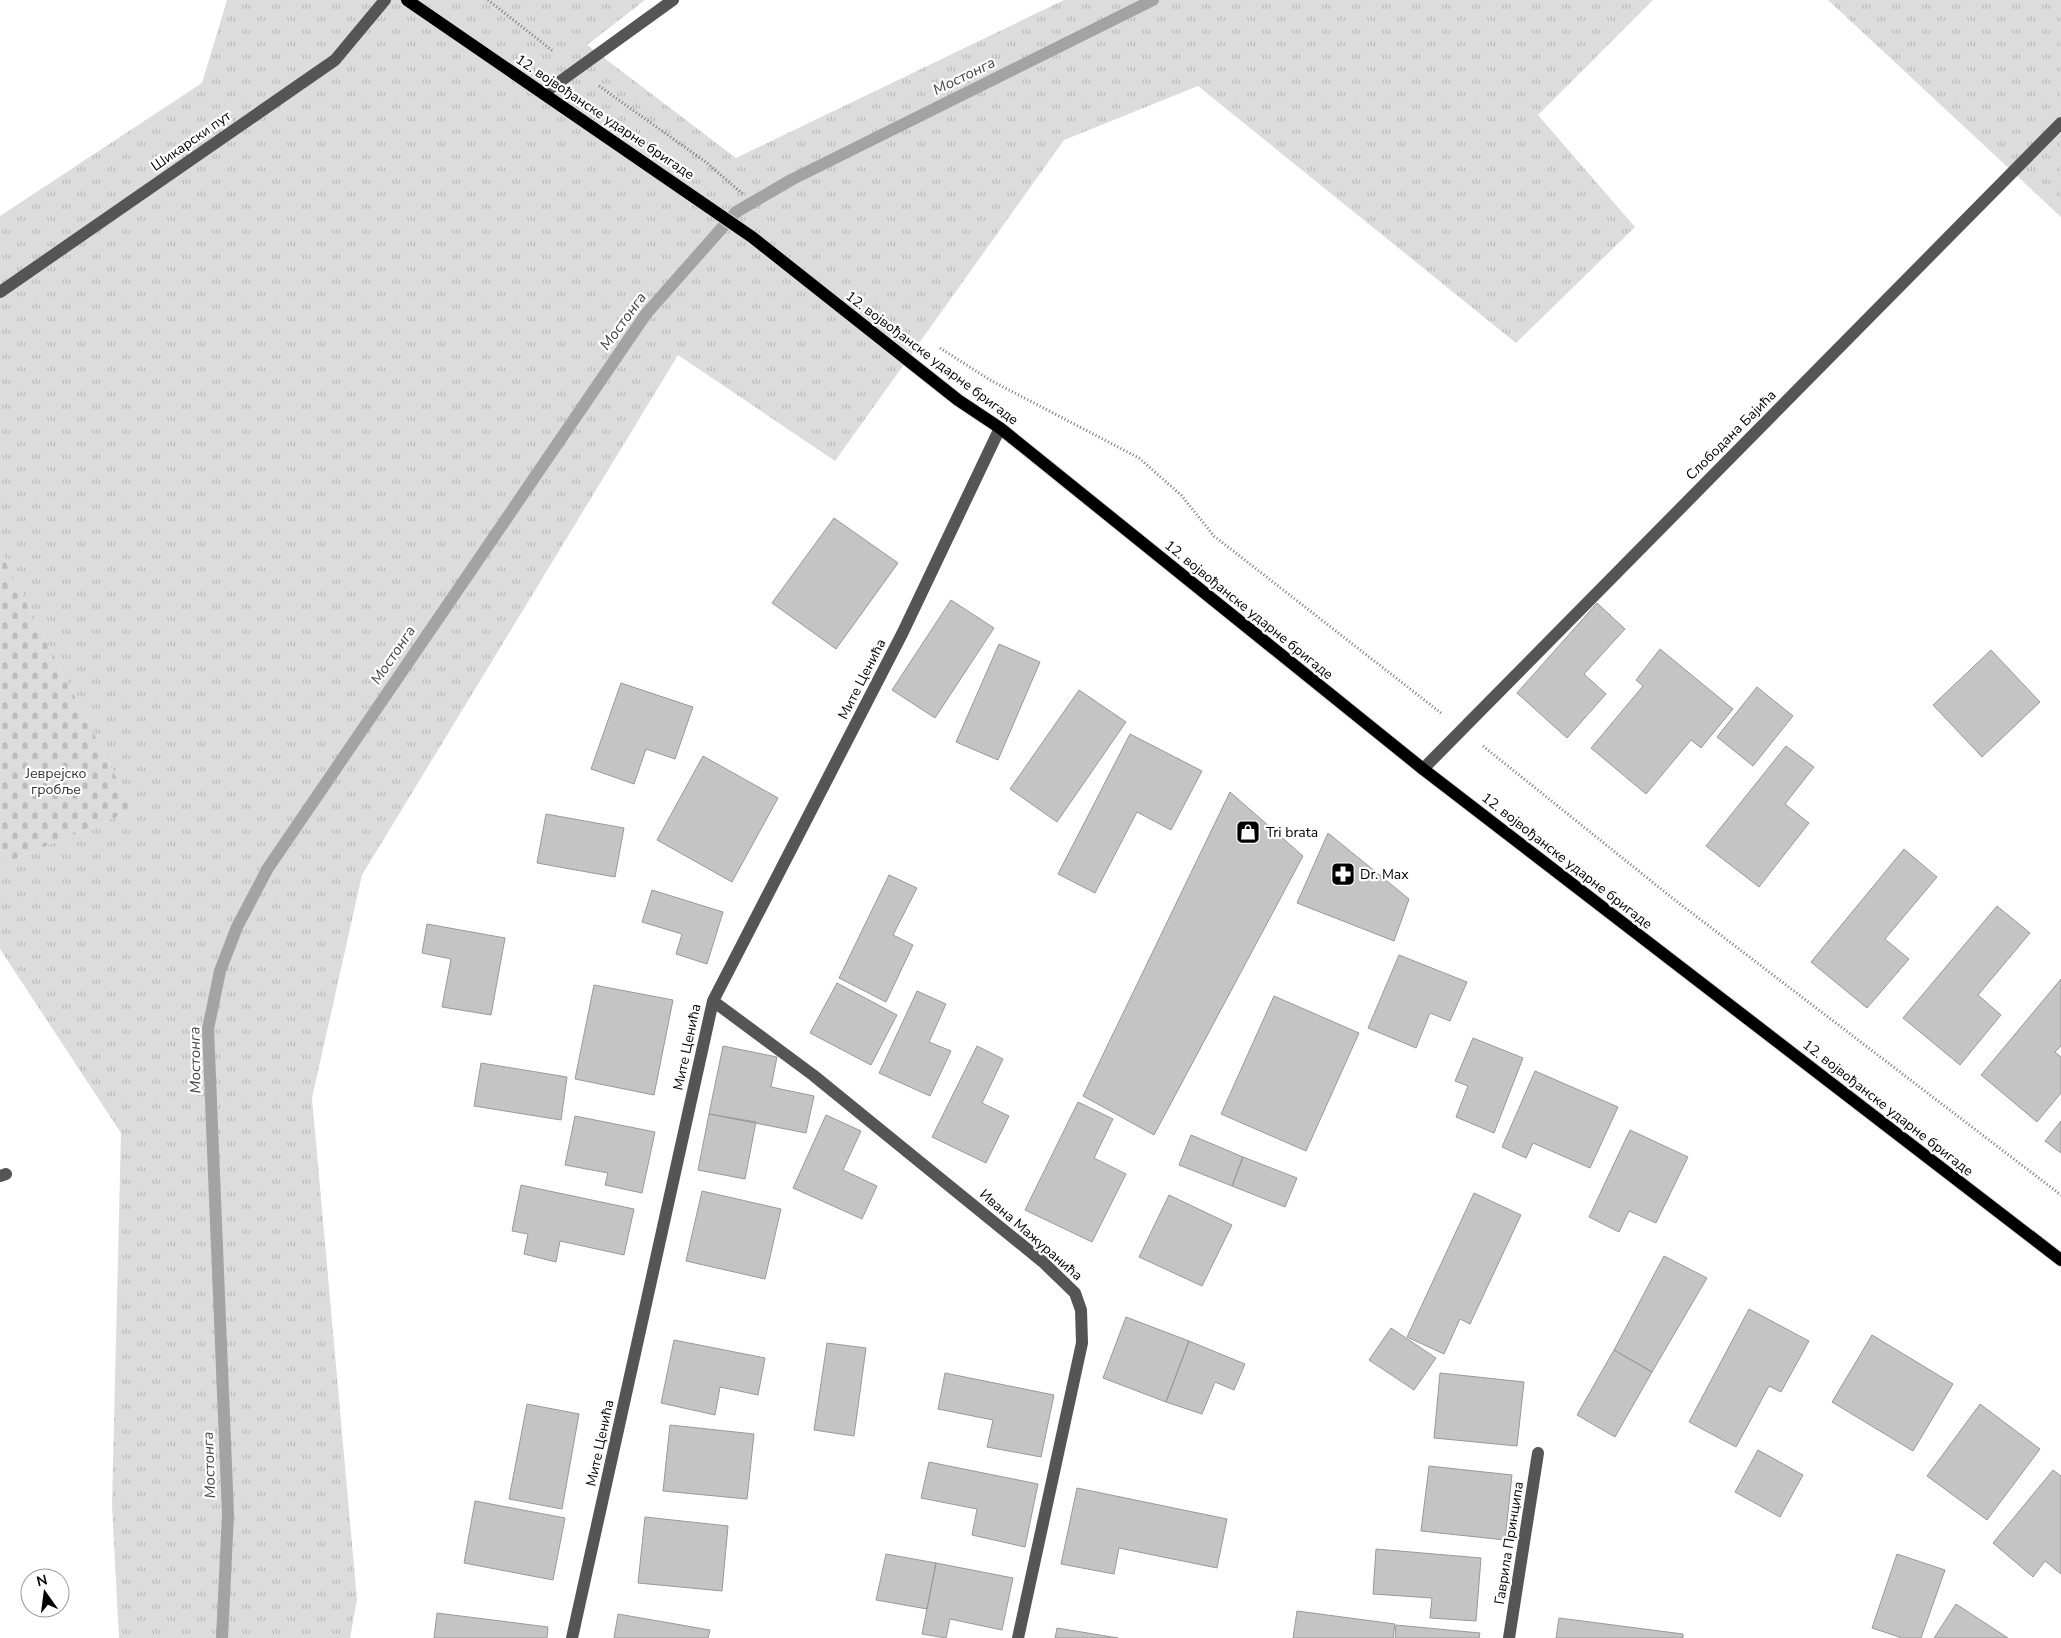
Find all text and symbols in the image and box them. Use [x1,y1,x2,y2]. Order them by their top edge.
street label: 12. војвођанске ударне бригаде [512,50,698,184]
water label: Мостонга [930,52,998,100]
street label: Шикарски пут [147,106,235,176]
street label: 12. војвођанске ударне бригаде [842,287,1022,429]
water label: Мостонга [595,288,651,354]
street label: Слободана Бајића [1682,386,1780,484]
street label: 12. војвођанске ударне бригаде [1161,536,1337,684]
water label: Мостонга [366,622,420,688]
street label: Мите Ценића [834,635,890,723]
park label: Јеврејско гробље [24,764,87,799]
street label: 12. војвођанске ударне бригаде [1478,788,1656,934]
shop icon: Tri brata [1235,819,1261,845]
place label: Tri brata [1266,823,1318,842]
pharmacy icon: Dr. Max [1330,861,1356,887]
place label: Dr. Max [1360,865,1409,884]
street label: Мите Ценића [669,1002,705,1092]
water label: Мостонга [184,1026,206,1094]
street label: 12. војвођанске ударне бригаде [1799,1035,1977,1181]
street label: Ивана Мажуранића [975,1185,1087,1285]
street label: Мите Ценића [582,1398,618,1488]
water label: Мостонга [198,1431,220,1499]
street label: Гаврила Принципа [1490,1480,1528,1606]
north arrow [20,1568,70,1618]
text: N [35,1570,49,1591]

